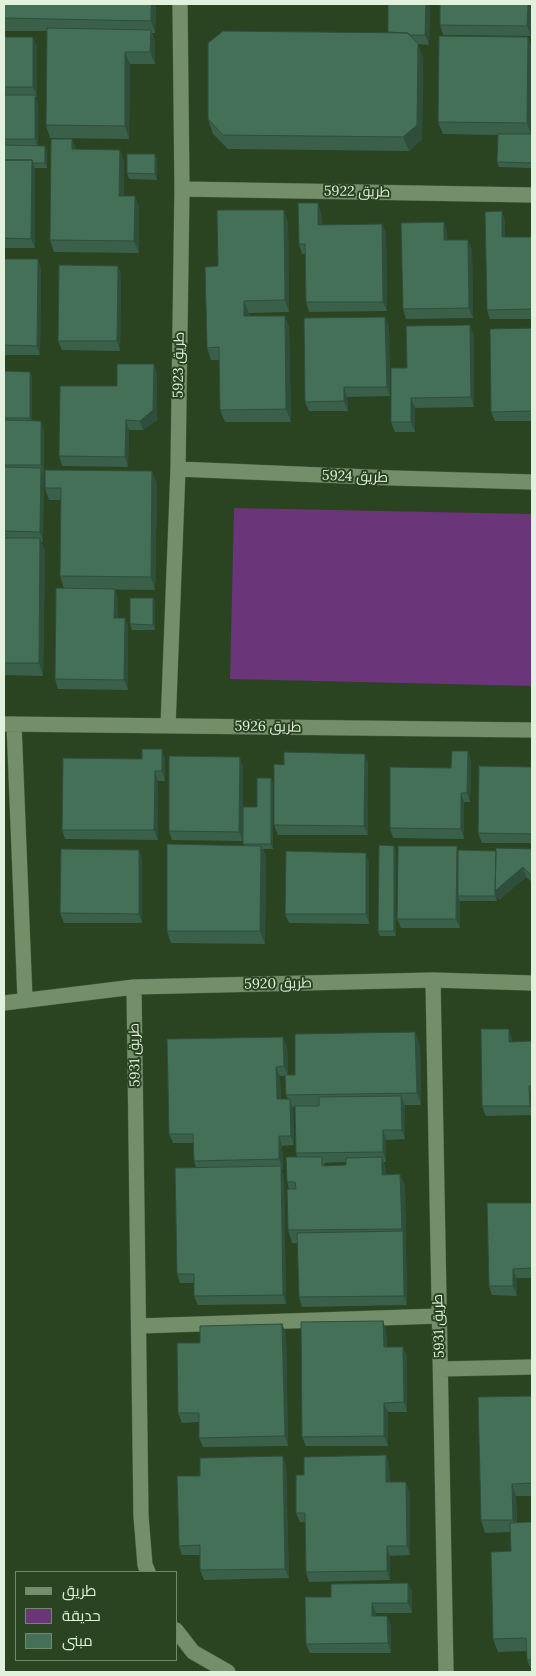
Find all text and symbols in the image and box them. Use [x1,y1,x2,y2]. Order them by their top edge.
street label: طريق 5922 [324,183,390,201]
street label: طريق 5923 [170,332,188,398]
street label: طريق 5924 [322,467,388,487]
street label: طريق 5926 [234,718,302,736]
street label: طريق 5920 [244,975,312,993]
street label: طريق 5931 [126,1023,144,1087]
street label: طريق 5931 [429,1294,449,1358]
legend [15,1571,178,1661]
text: طريق [62,1581,96,1600]
text: حديقة [62,1606,101,1625]
text: مبنى [62,1631,93,1650]

